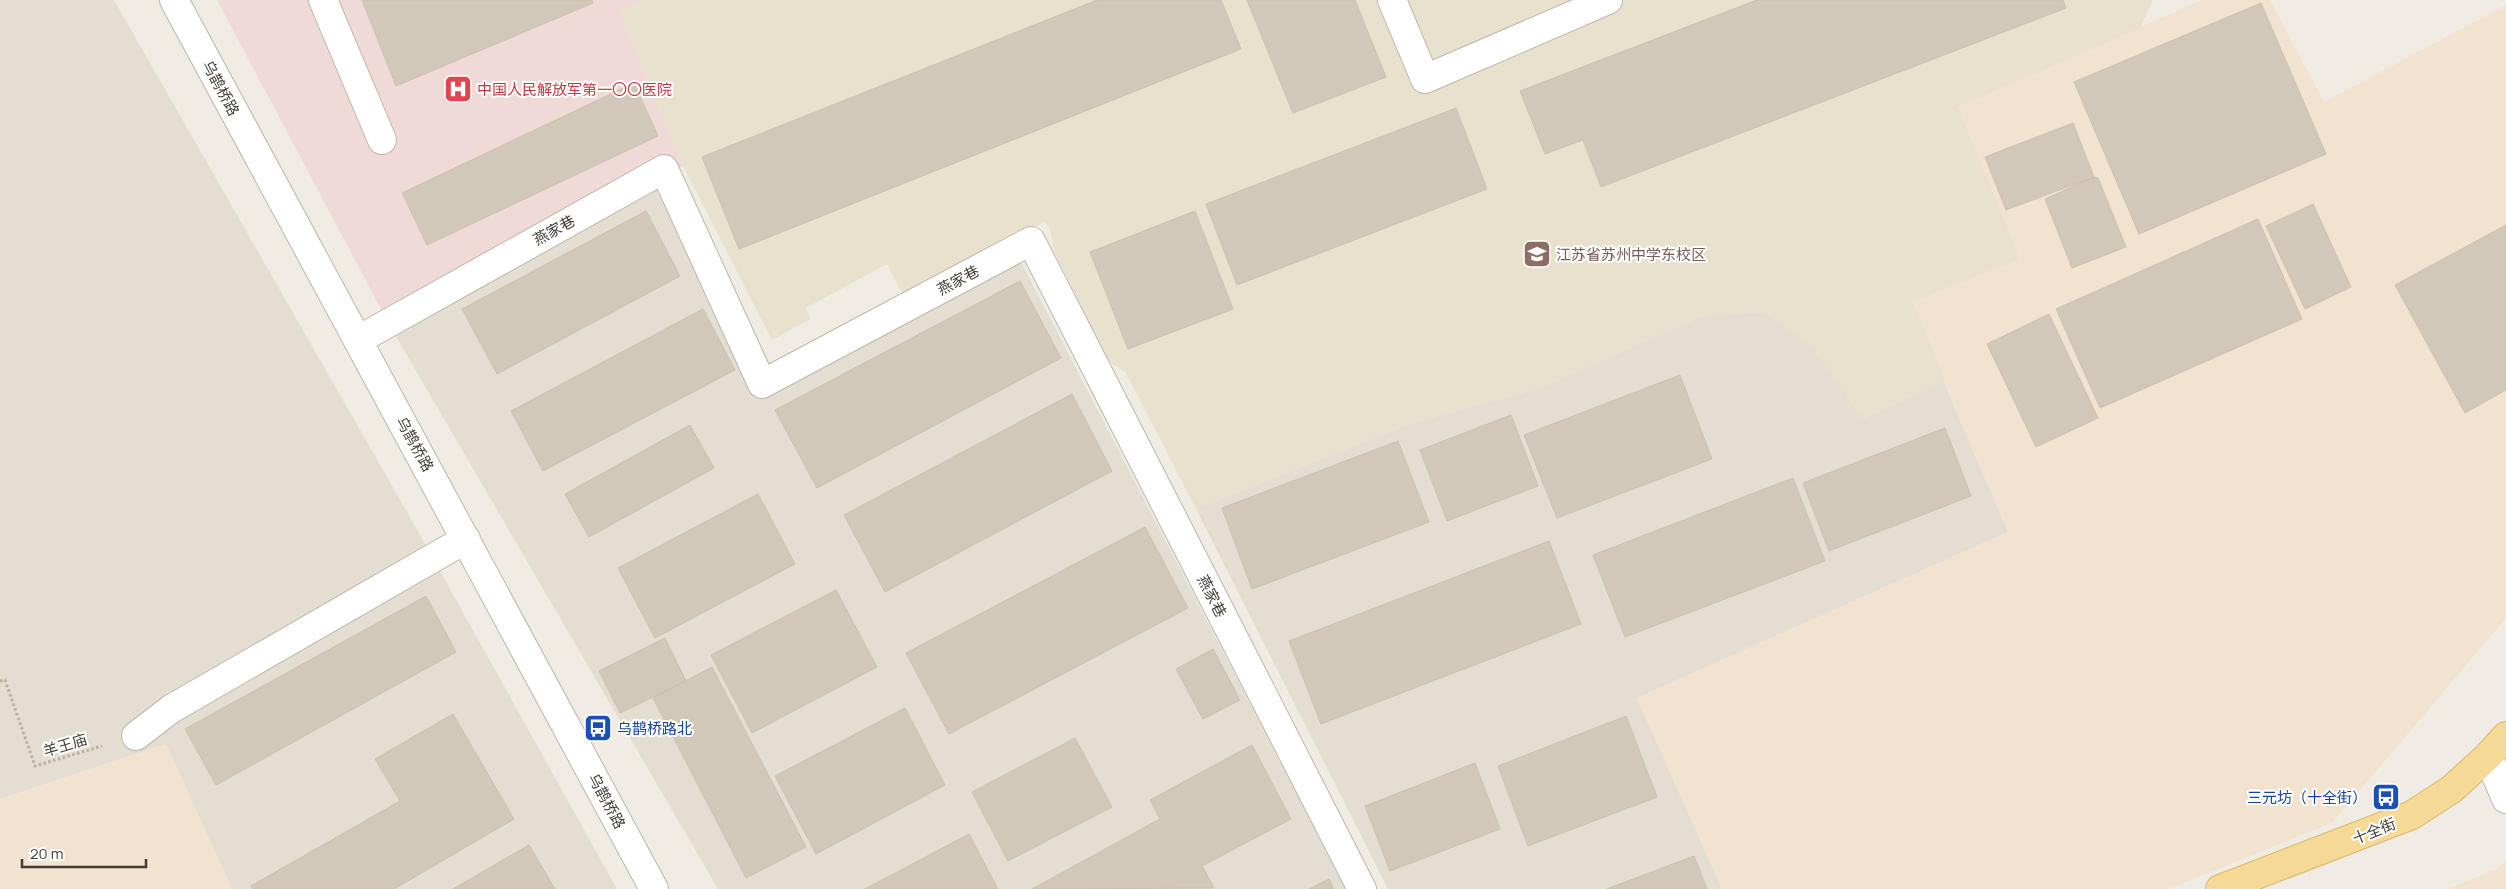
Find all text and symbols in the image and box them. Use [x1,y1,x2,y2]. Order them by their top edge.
street label: 乌鹊桥路 [198,57,244,119]
hospital icon: 中国人民解放军第一〇〇医院 [443,74,473,104]
place label: 中国人民解放军第一〇〇医院 [477,79,672,100]
street label: 燕家巷 [529,210,579,250]
school or university icon: 江苏省苏州中学东校区 [1522,239,1552,269]
place label: 江苏省苏州中学东校区 [1556,244,1706,265]
street label: 燕家巷 [933,260,983,300]
street label: 乌鹊桥路 [391,413,439,475]
street label: 燕家巷 [1192,571,1232,621]
bus stop icon: 乌鹊桥路北 [583,713,613,743]
place label: 乌鹊桥路北 [617,718,692,739]
street label: 羊王庙 [40,728,90,762]
street label: 乌鹊桥路 [584,770,630,832]
bus stop icon: 三元坊（十全街） [2371,782,2401,812]
place label: 三元坊（十全街） [2247,787,2367,808]
street label: 十全街 [2349,813,2399,849]
scale bar [22,836,146,868]
text: 20 m [30,843,63,864]

